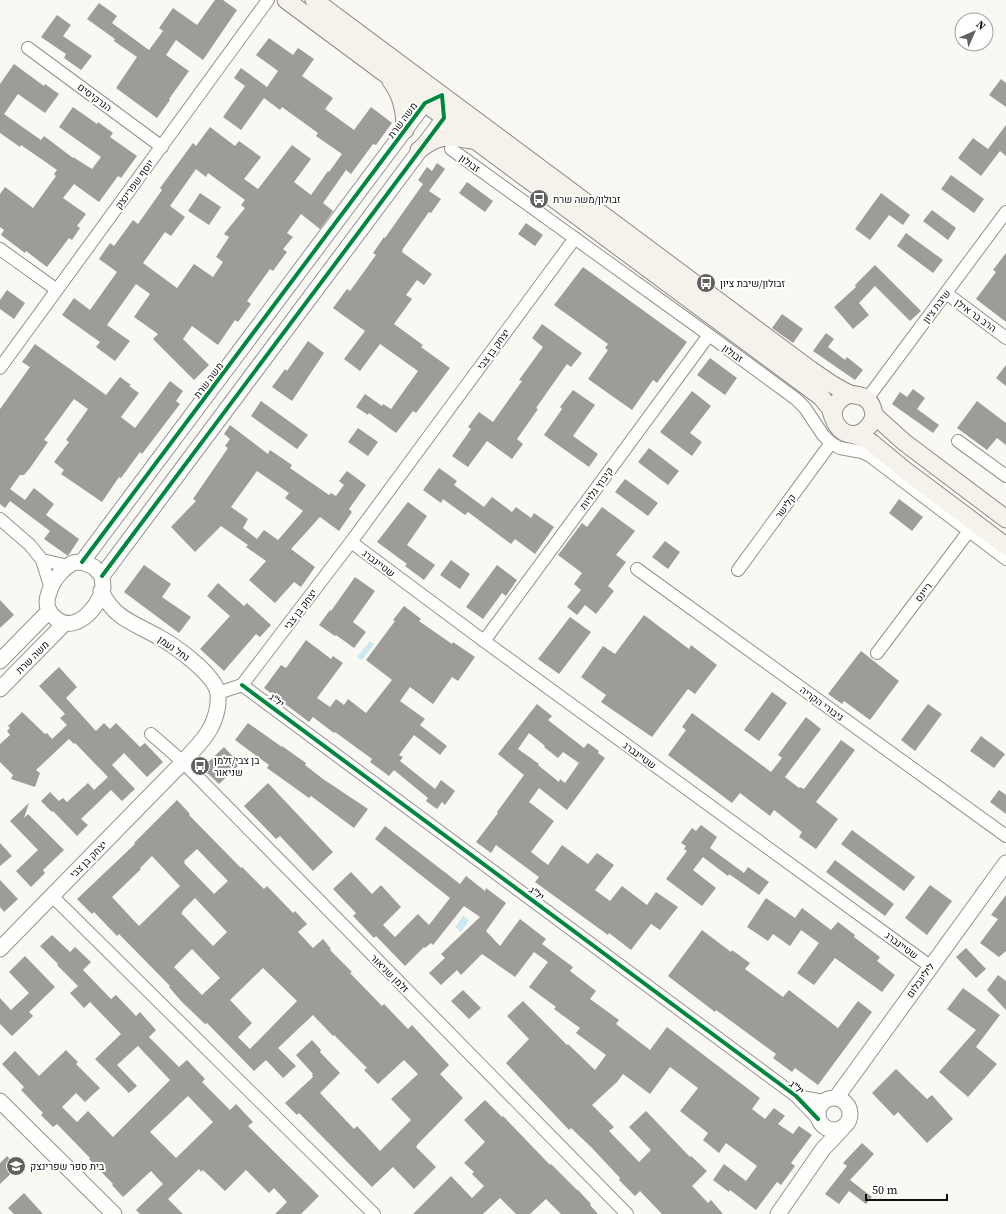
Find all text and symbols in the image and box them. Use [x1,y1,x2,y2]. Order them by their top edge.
north arrow [954,12,994,52]
text: N [973,17,989,33]
street label: הנרקיסים [75,80,114,115]
street label: משה שרת [385,100,420,141]
street label: זבולון [457,151,483,176]
street label: יוסף שפרינצק [112,157,157,212]
bus stop icon: זבולון/משה שרת [528,188,550,210]
place label: זבולון/משה שרת [553,193,621,206]
bus stop icon: זבולון/שיבת ציון [695,272,717,294]
place label: זבולון/שיבת ציון [720,277,786,290]
street label: שיבת ציון [919,287,953,326]
street label: הרב בר אילן [952,296,999,335]
street label: יצחק בן צבי [474,326,513,372]
street label: זבולון [720,341,746,366]
street label: משה שרת [191,360,226,401]
street label: קיבוץ גלויות [577,465,616,512]
street label: קלישר [772,491,799,521]
street label: שטיינברג [360,547,398,580]
street label: ריינס [912,580,935,605]
street label: יצחק בן צבי [281,586,320,632]
street label: נחל נעמן [155,633,192,664]
street label: משה שרת [13,638,52,677]
street label: גיבורי הקריה [797,683,846,724]
street label: יל"ג [267,691,287,710]
street label: שטיינברג [621,739,659,772]
place label: בן צבי/זלמן שניאור [214,754,260,779]
bus stop icon: בן צבי/זלמן שניאור [189,755,211,777]
street label: יצחק בן צבי [67,838,110,881]
street label: יל"ג [527,884,547,903]
street label: שטיינברג [883,929,921,962]
street label: זלמן שניאור [368,951,412,996]
street label: לילינבלום [903,960,937,1000]
street label: יל"ג [787,1077,807,1097]
school or university icon: בית ספר שפרינצק [5,1155,27,1177]
place label: בית ספר שפרינצק [30,1160,105,1173]
scale bar [866,1176,947,1202]
text: 50 m [872,1182,898,1198]

